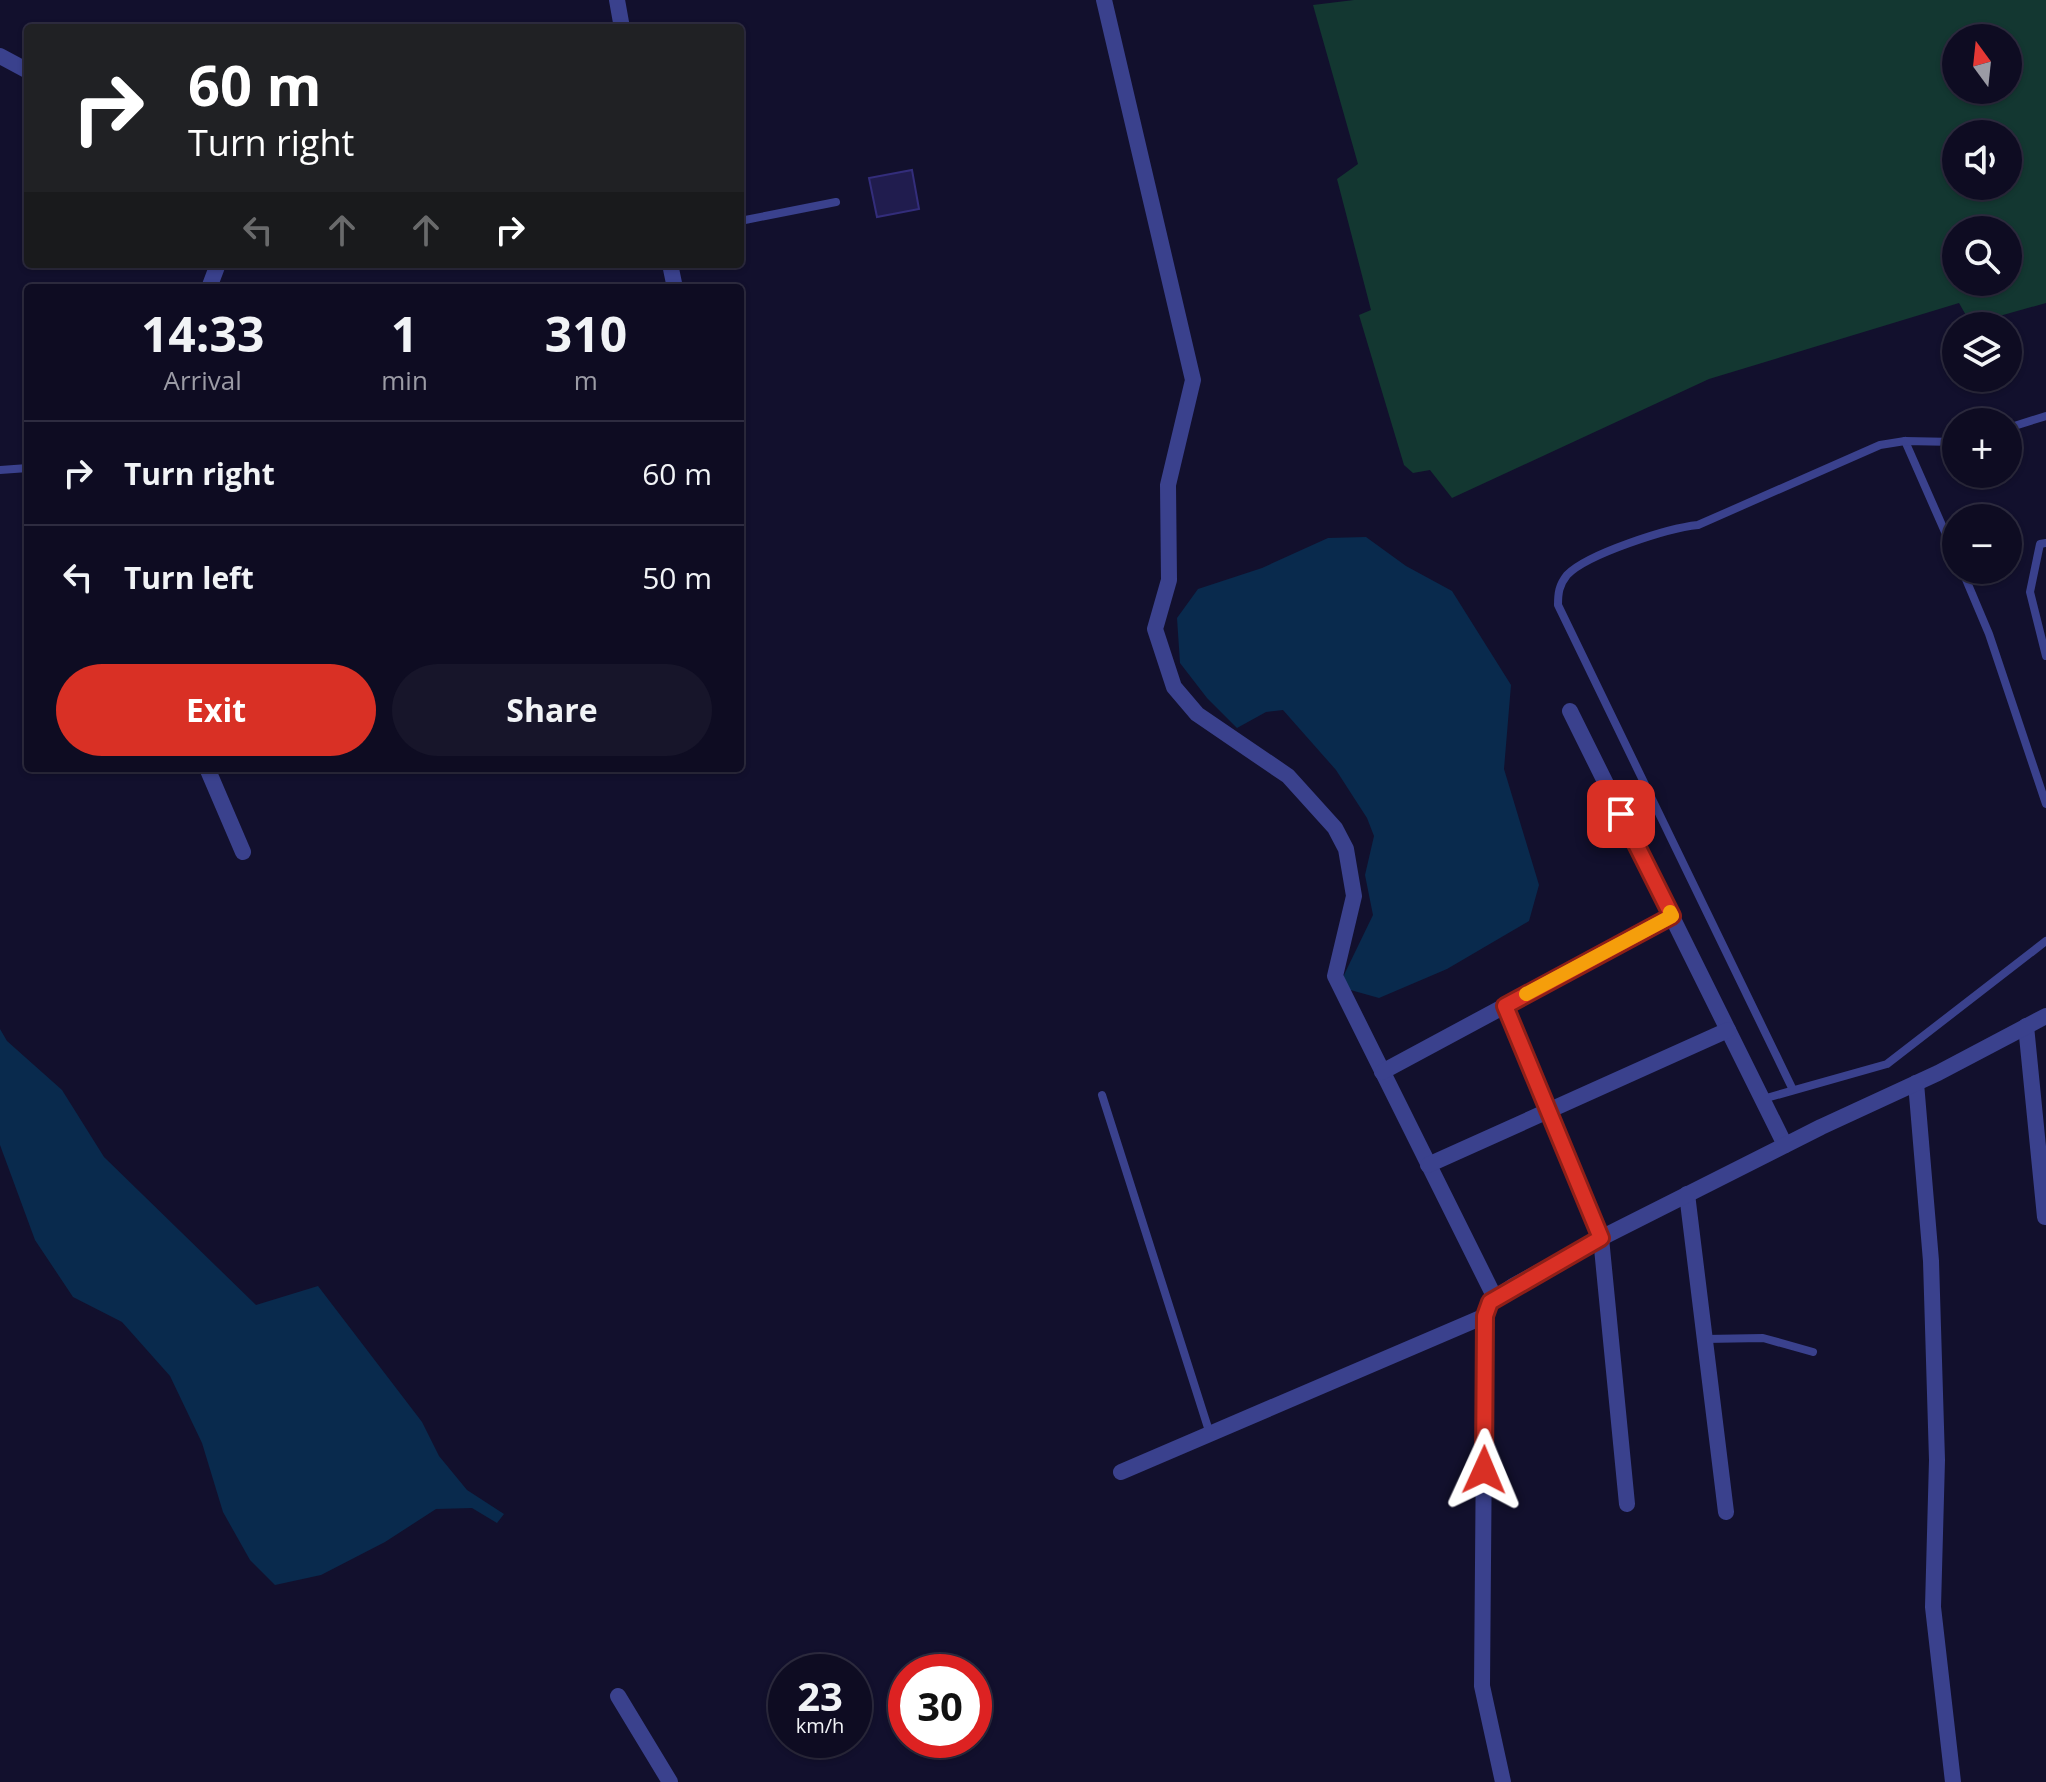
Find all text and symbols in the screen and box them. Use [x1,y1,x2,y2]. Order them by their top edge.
north arrow [1942,24,2022,104]
map controls [1942,24,2022,584]
text: 60 m [188,46,322,122]
icon: right [56,56,160,160]
text: Turn right [188,118,354,167]
button: sound [1942,120,2022,200]
icon: left [236,208,280,252]
icon: ahead [320,208,364,252]
icon: ahead [404,208,448,252]
icon: right [488,208,532,252]
button: search [1942,216,2022,296]
text: 14:33 [141,301,264,366]
text: 1 [391,301,418,366]
text: 310 [545,301,627,366]
button: layers [1942,312,2022,392]
text: Arrival [163,362,242,398]
text: min [381,362,428,398]
text: m [574,362,598,398]
button: + [1942,408,2022,488]
icon: right [56,451,100,495]
text: Turn right [124,453,275,494]
text: 60 m [642,453,712,494]
button: − [1942,504,2022,584]
icon: left [56,555,100,599]
text: Turn left [124,557,254,598]
text: 50 m [642,557,712,598]
button: Exit [56,664,376,756]
button: Share [392,664,712,756]
pin [1587,780,1655,848]
icon: arrive [1599,792,1643,836]
position arrow [1442,1428,1526,1512]
speed limit sign: 30 [888,1654,992,1758]
text: 23 [797,1668,843,1723]
text: km/h [796,1712,844,1739]

